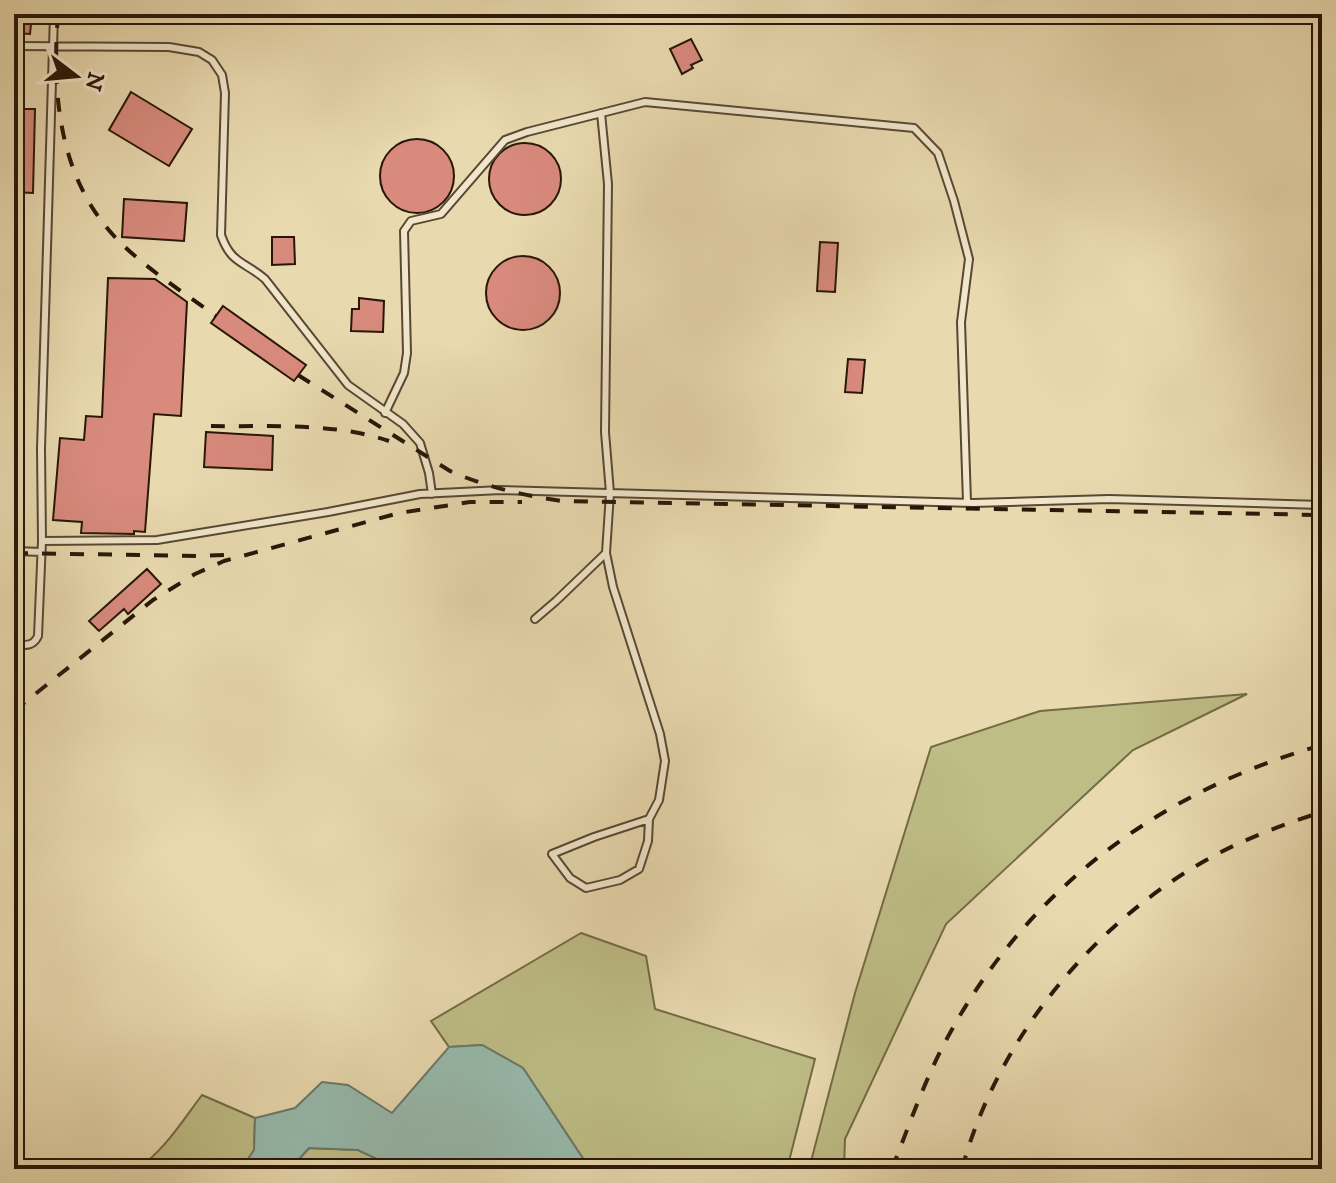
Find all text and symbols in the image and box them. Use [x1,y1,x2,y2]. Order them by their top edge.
north arrow [36,36,116,116]
text: N [78,69,109,94]

